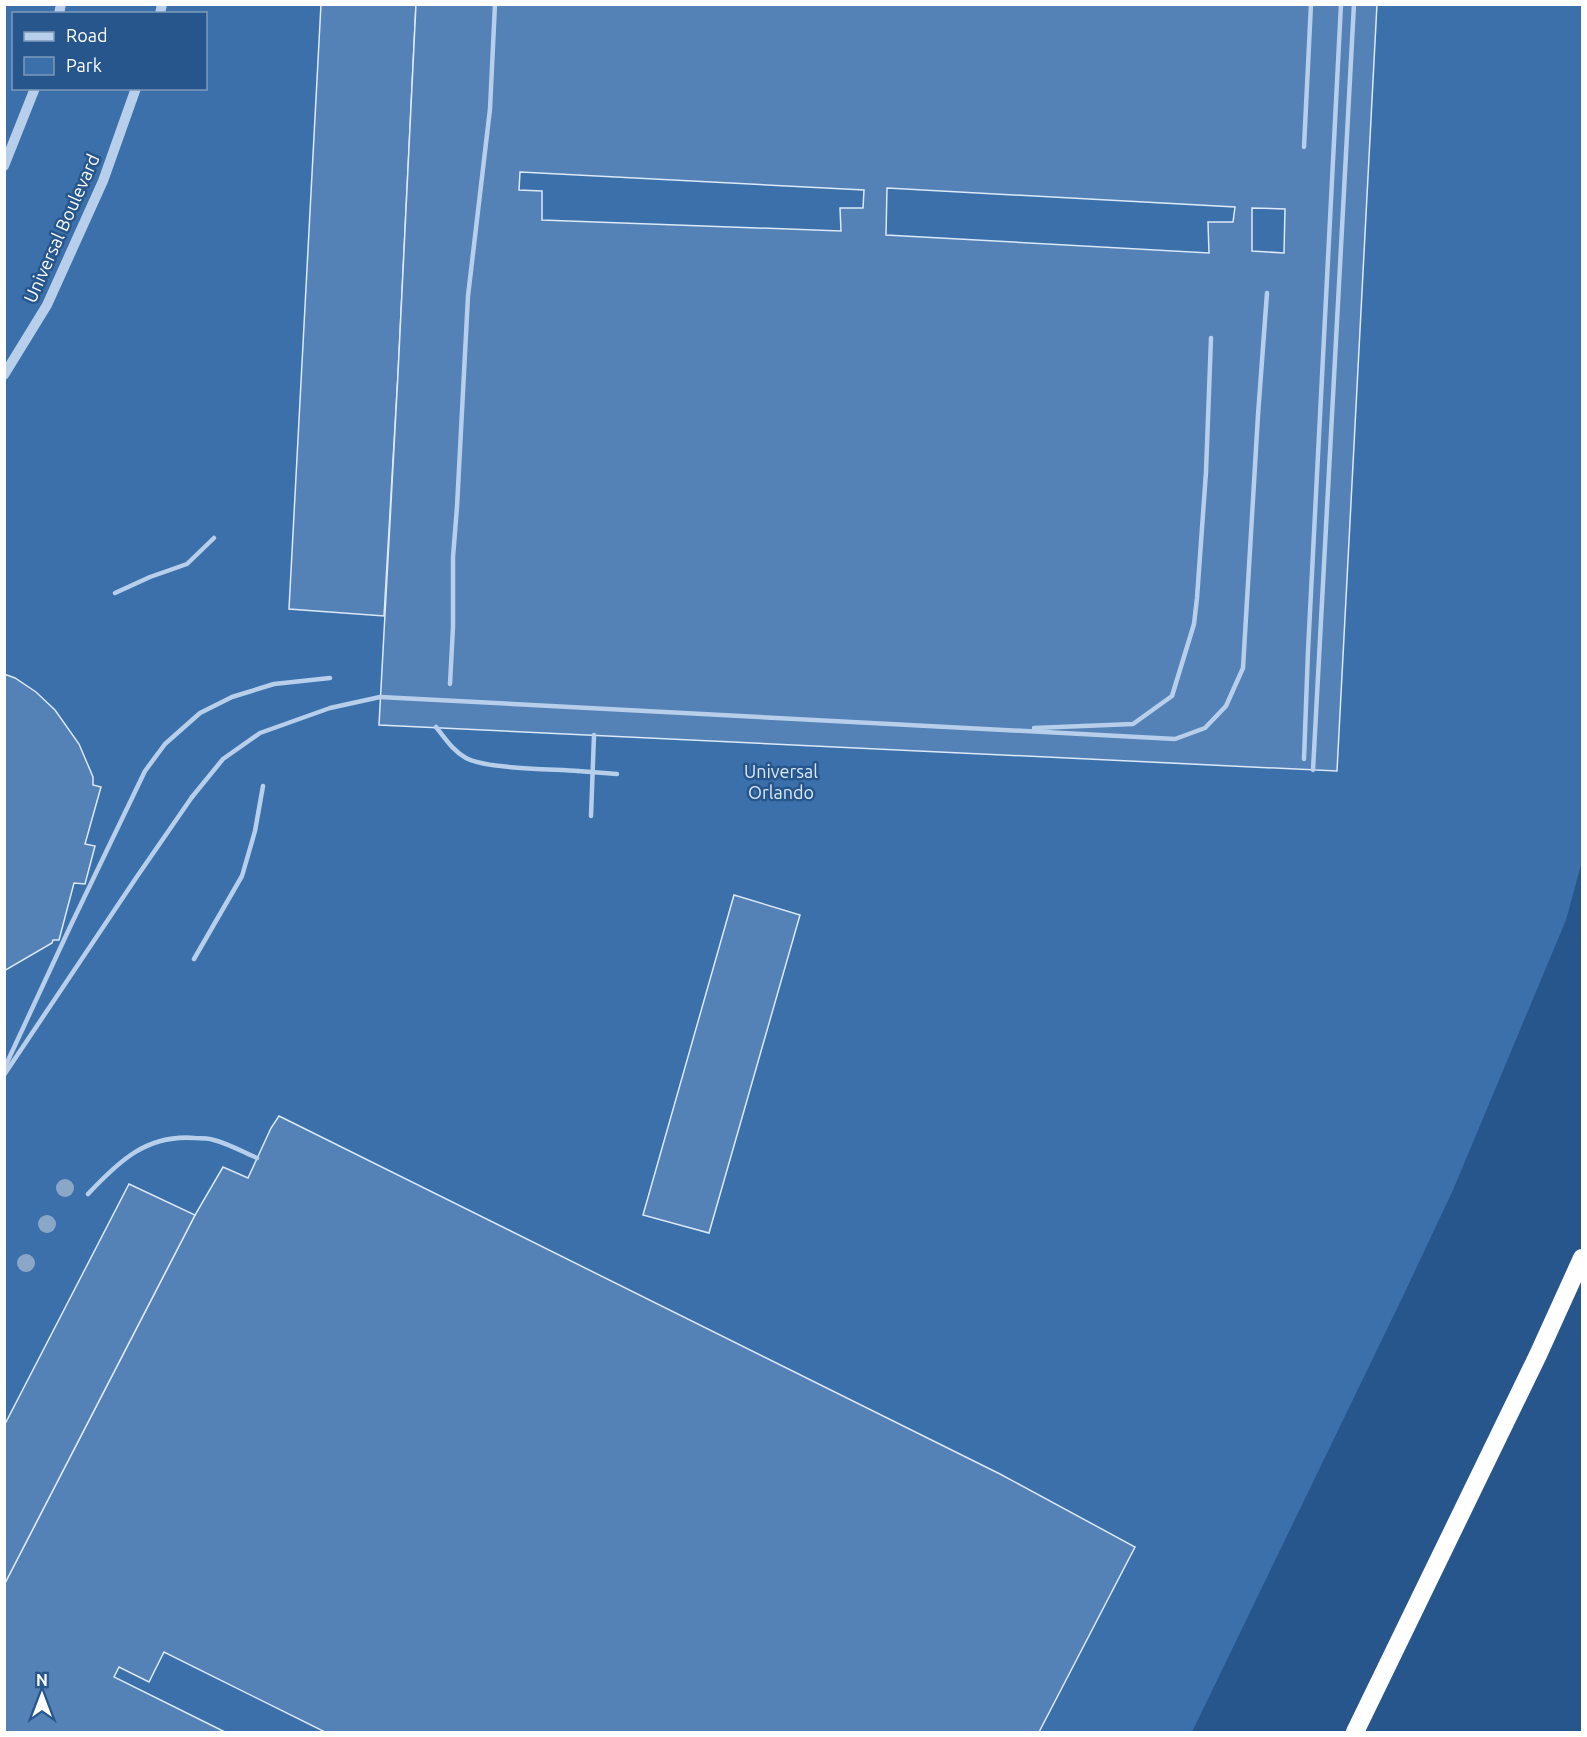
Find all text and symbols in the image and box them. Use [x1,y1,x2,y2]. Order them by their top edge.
legend [12,12,207,90]
text: Road [66,25,108,45]
text: Park [66,55,102,75]
street label: Universal Boulevard [19,151,103,305]
park label: Universal Orlando [744,761,818,802]
north arrow [12,1665,72,1725]
text: N [36,1671,48,1689]

